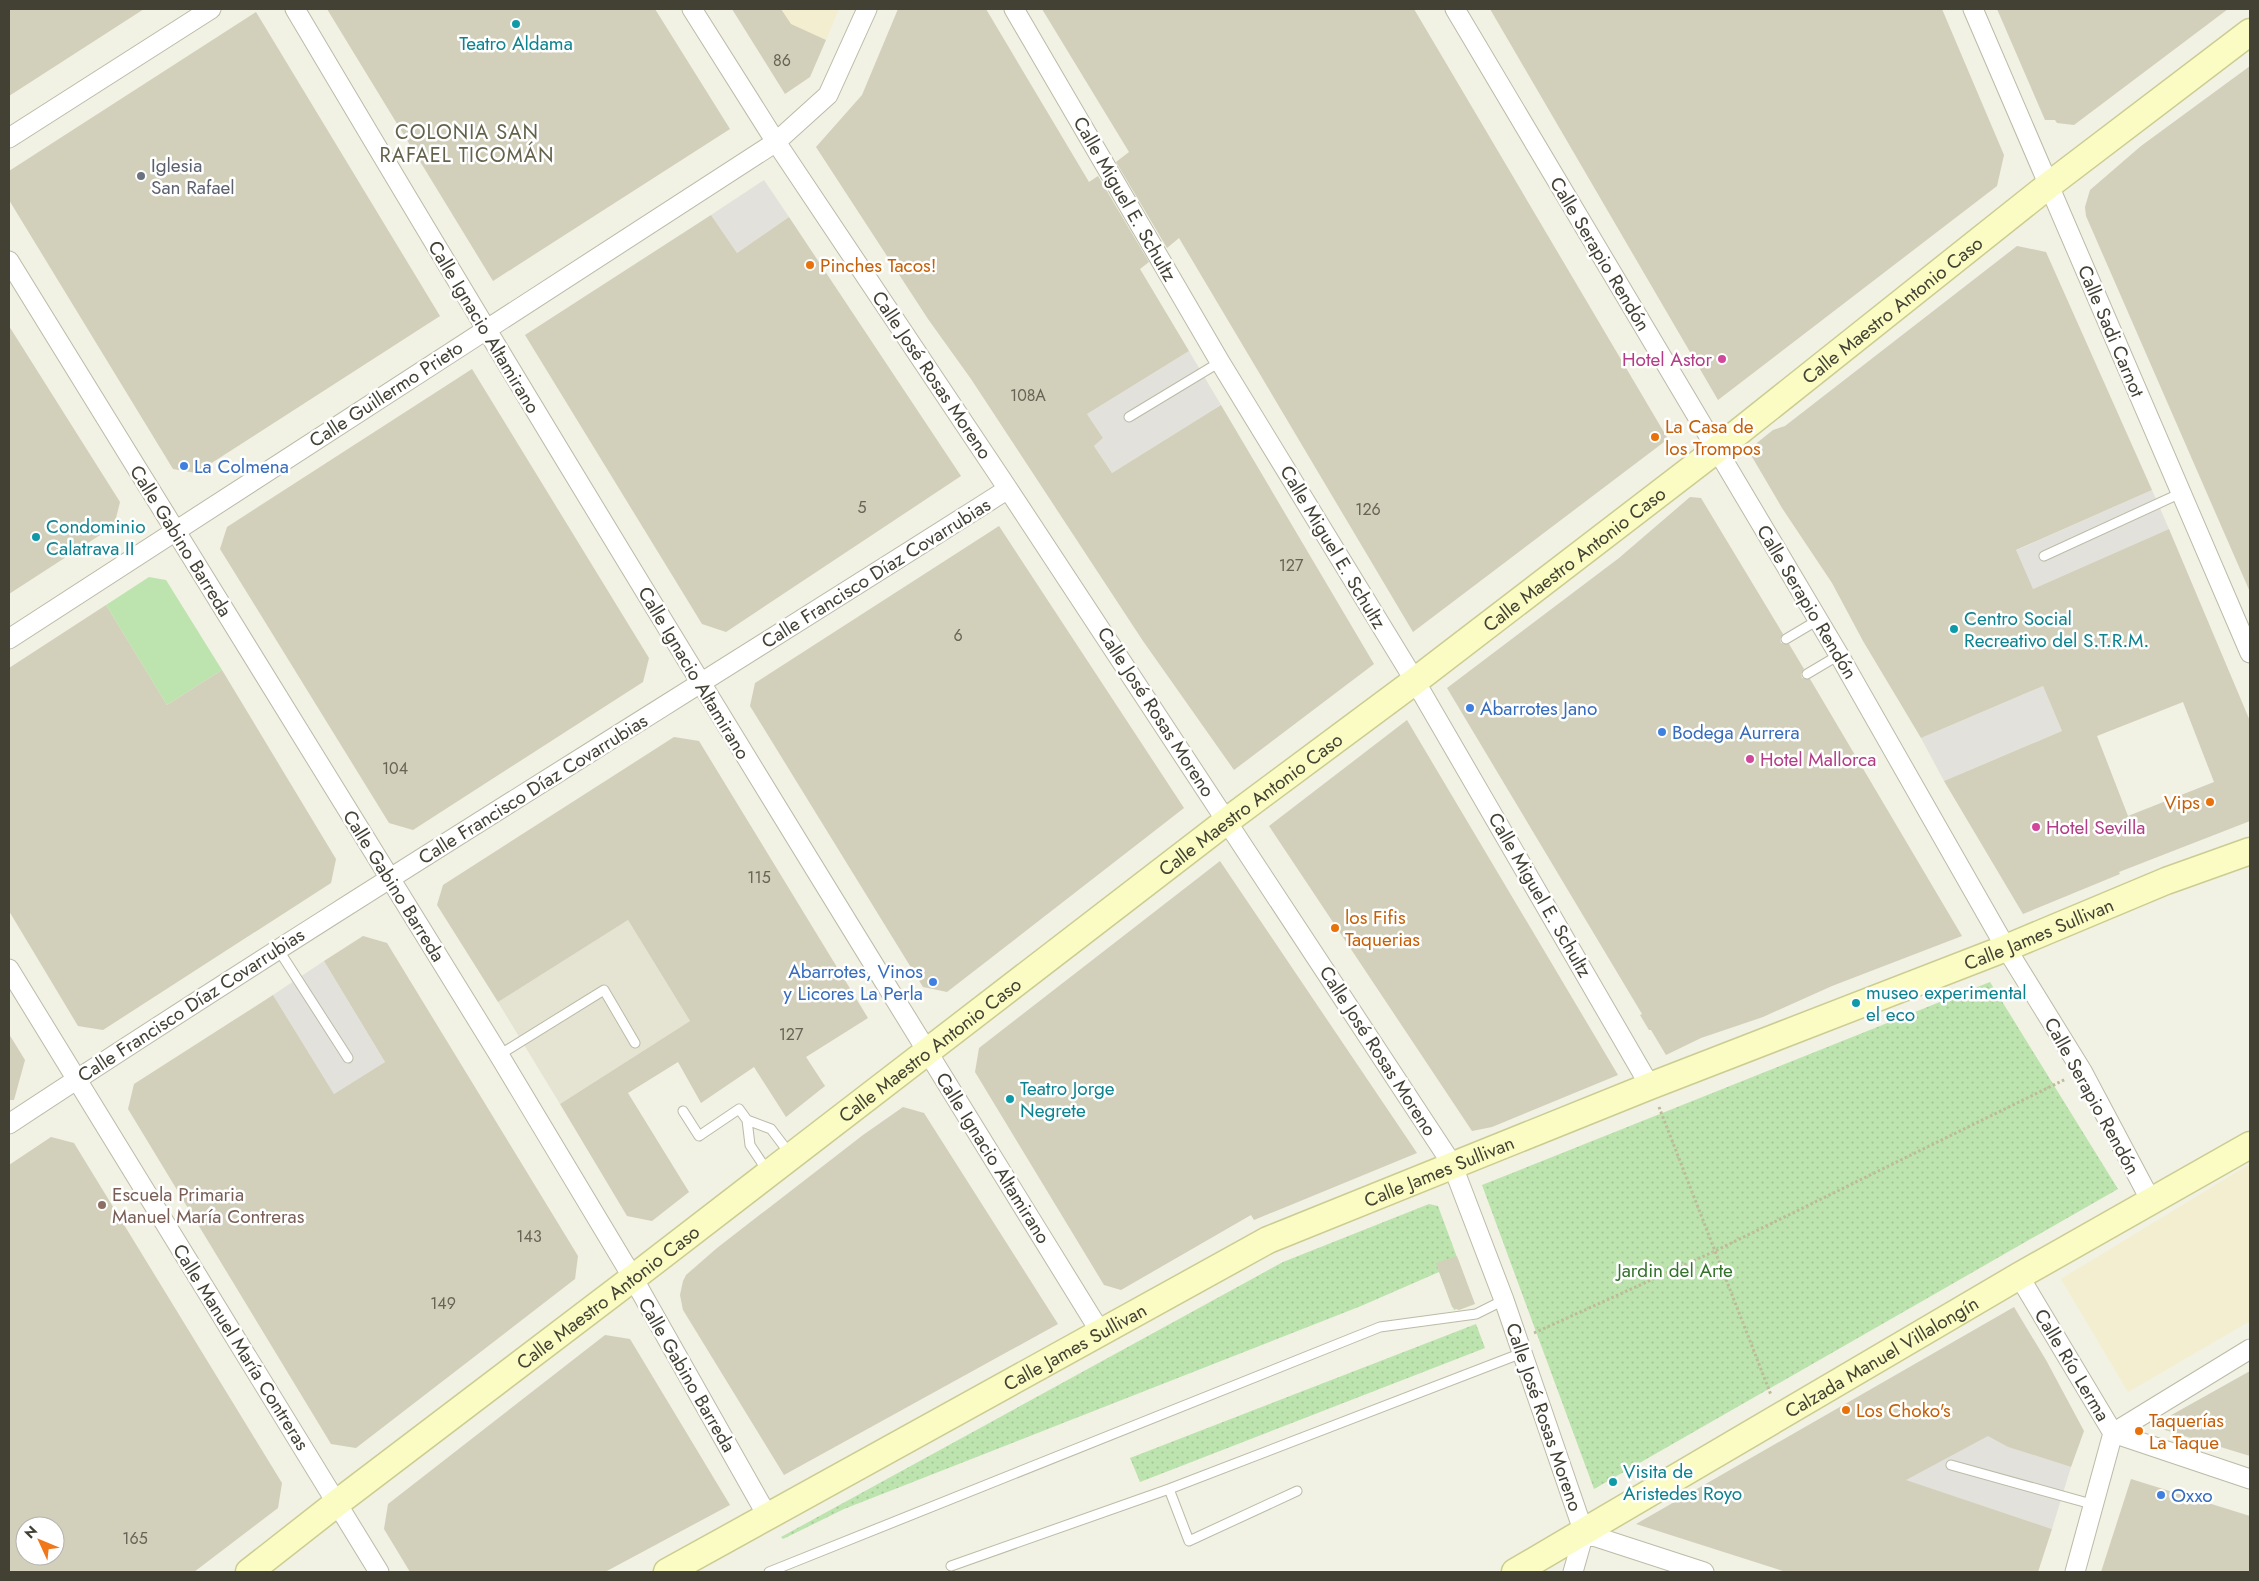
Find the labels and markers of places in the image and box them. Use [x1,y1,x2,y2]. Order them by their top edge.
marker: Teatro Aldama [510,18,522,30]
place label: Teatro Aldama [459,30,573,57]
place label: Iglesia San Rafael [151,152,235,201]
marker: Iglesia San Rafael [135,170,147,182]
place label: Pinches Tacos! [820,252,936,279]
marker: Pinches Tacos! [804,259,816,271]
place label: Hotel Astor [1622,346,1712,373]
marker: Hotel Astor [1716,353,1728,365]
place label: La Casa de los Trompos [1665,413,1761,462]
marker: La Casa de los Trompos [1649,431,1661,443]
place label: La Colmena [194,453,289,480]
marker: La Colmena [178,460,190,472]
place label: Condominio Calatrava II [46,513,146,562]
marker: Condominio Calatrava II [30,531,42,543]
place label: Centro Social Recreativo del S.T.R.M. [1964,605,2149,654]
marker: Centro Social Recreativo del S.T.R.M. [1948,623,1960,635]
place label: Abarrotes Jano [1480,695,1597,722]
marker: Abarrotes Jano [1464,702,1476,714]
place label: Bodega Aurrera [1672,719,1800,746]
marker: Bodega Aurrera [1656,726,1668,738]
place label: Hotel Mallorca [1760,746,1876,773]
marker: Hotel Mallorca [1744,753,1756,765]
place label: Vips [2164,789,2200,816]
marker: Vips [2204,796,2216,808]
place label: Hotel Sevilla [2046,814,2145,841]
marker: Hotel Sevilla [2030,821,2042,833]
place label: los Fifis Taquerias [1345,904,1420,953]
marker: los Fifis Taquerias [1329,922,1341,934]
place label: Abarrotes, Vinos y Licores La Perla [784,958,923,1007]
marker: Abarrotes, Vinos y Licores La Perla [927,976,939,988]
place label: museo experimental el eco [1866,979,2027,1028]
marker: museo experimental el eco [1850,997,1862,1009]
place label: Teatro Jorge Negrete [1020,1075,1115,1124]
marker: Teatro Jorge Negrete [1004,1093,1016,1105]
place label: Escuela Primaria Manuel María Contreras [112,1181,305,1230]
marker: Escuela Primaria Manuel María Contreras [96,1199,108,1211]
place label: Los Choko's [1856,1397,1951,1424]
marker: Los Choko's [1840,1404,1852,1416]
place label: Taquerías La Taque [2149,1407,2224,1456]
marker: Taquerías La Taque [2133,1425,2145,1437]
place label: Visita de Aristedes Royo [1623,1458,1742,1507]
marker: Visita de Aristedes Royo [1607,1476,1619,1488]
place label: Oxxo [2171,1482,2213,1509]
marker: Oxxo [2155,1489,2167,1501]

